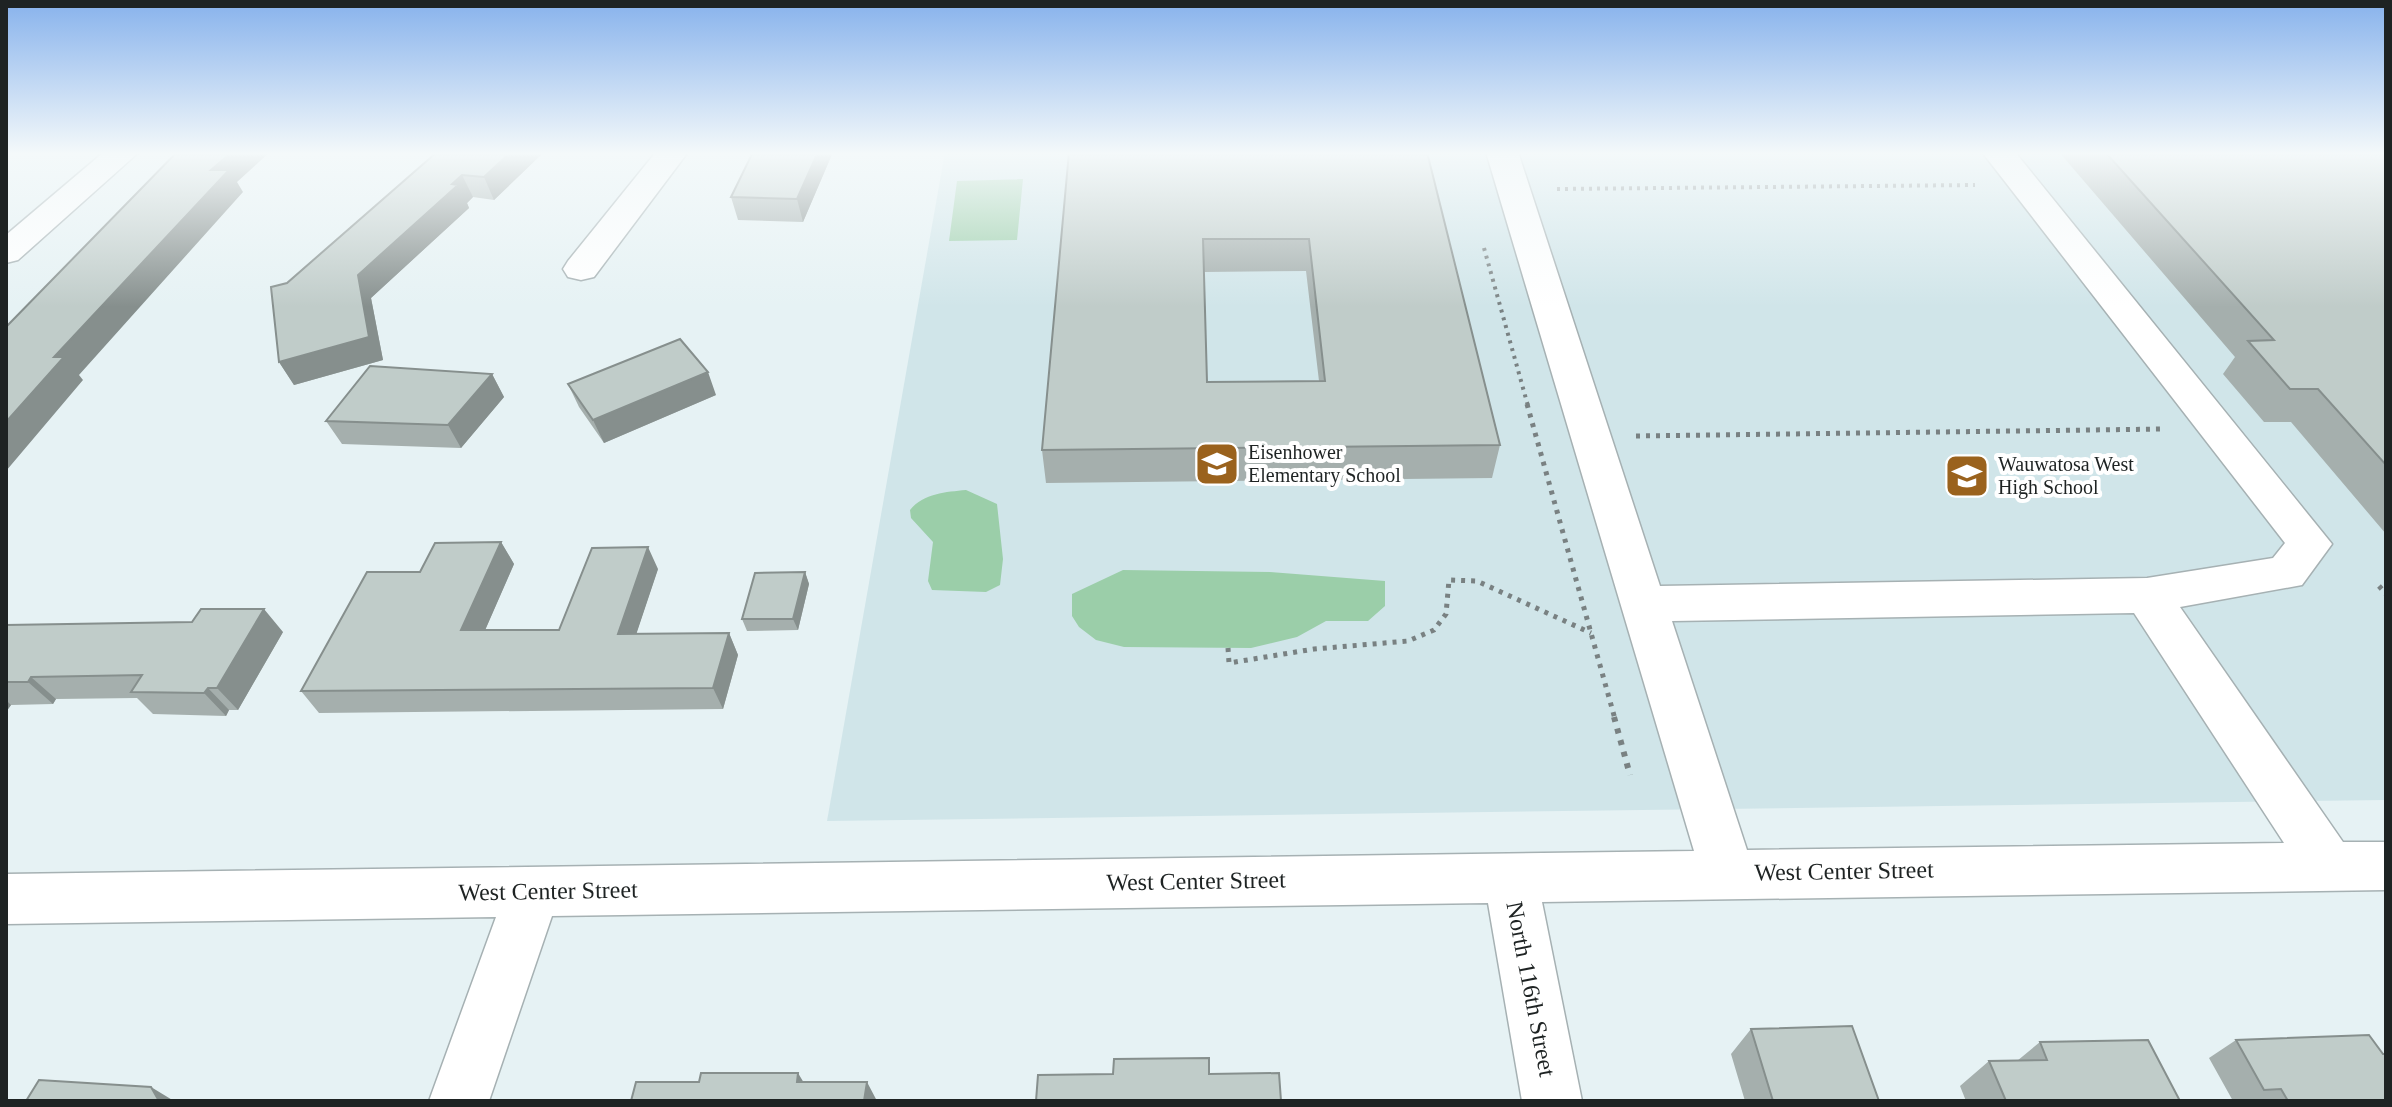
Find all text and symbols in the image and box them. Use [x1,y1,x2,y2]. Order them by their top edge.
school or university icon: Eisenhower Elementary School [1193,440,1241,488]
place label: Eisenhower Elementary School [1248,441,1401,487]
school or university icon: Wauwatosa West High School [1943,452,1991,500]
place label: Wauwatosa West High School [1998,453,2134,499]
street label: West Center Street [1754,856,1934,886]
street label: West Center Street [1106,866,1286,896]
street label: West Center Street [458,876,638,906]
street label: North 116th Street [1501,899,1561,1079]

